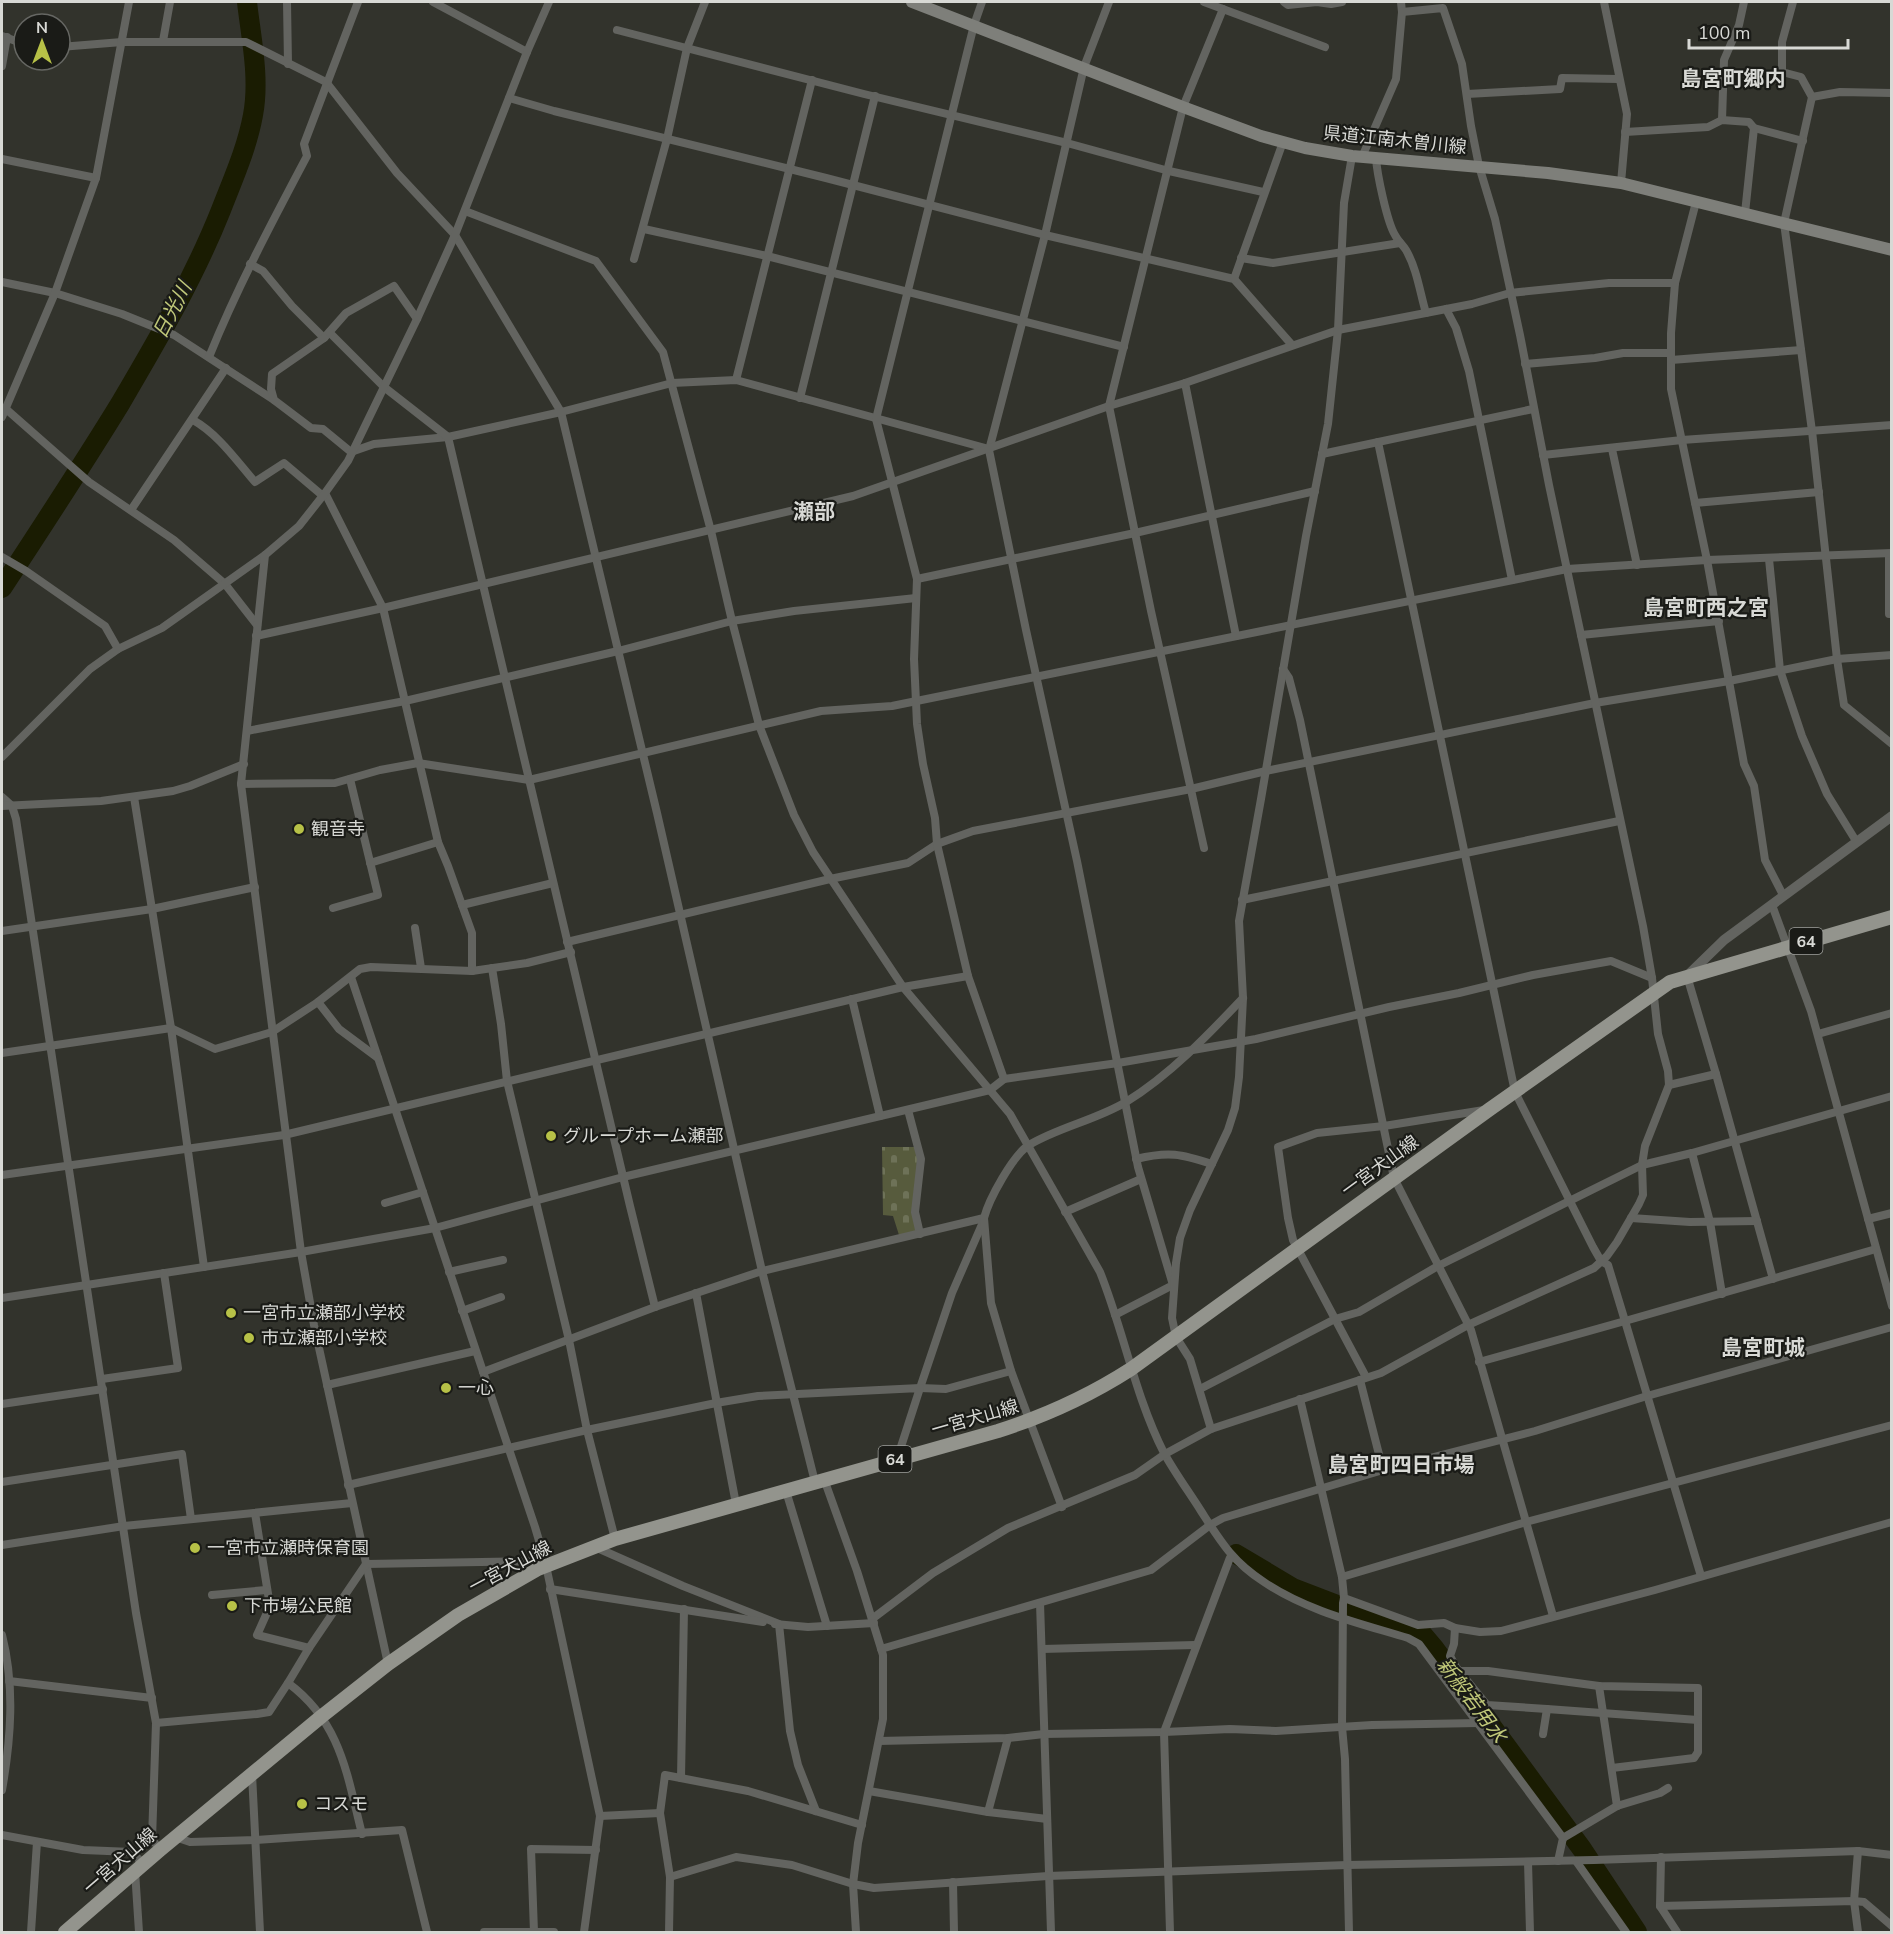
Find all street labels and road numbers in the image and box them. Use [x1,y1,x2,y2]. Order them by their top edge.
street label: 県道江南木曽川線 [1322,121,1468,159]
road number: 64 [1790,928,1822,954]
street label: 一宮犬山線 [1337,1130,1423,1202]
street label: 一宮犬山線 [928,1394,1022,1442]
road number: 64 [878,1446,912,1472]
street label: 一宮犬山線 [465,1535,555,1599]
street label: 一宮犬山線 [78,1822,162,1900]

